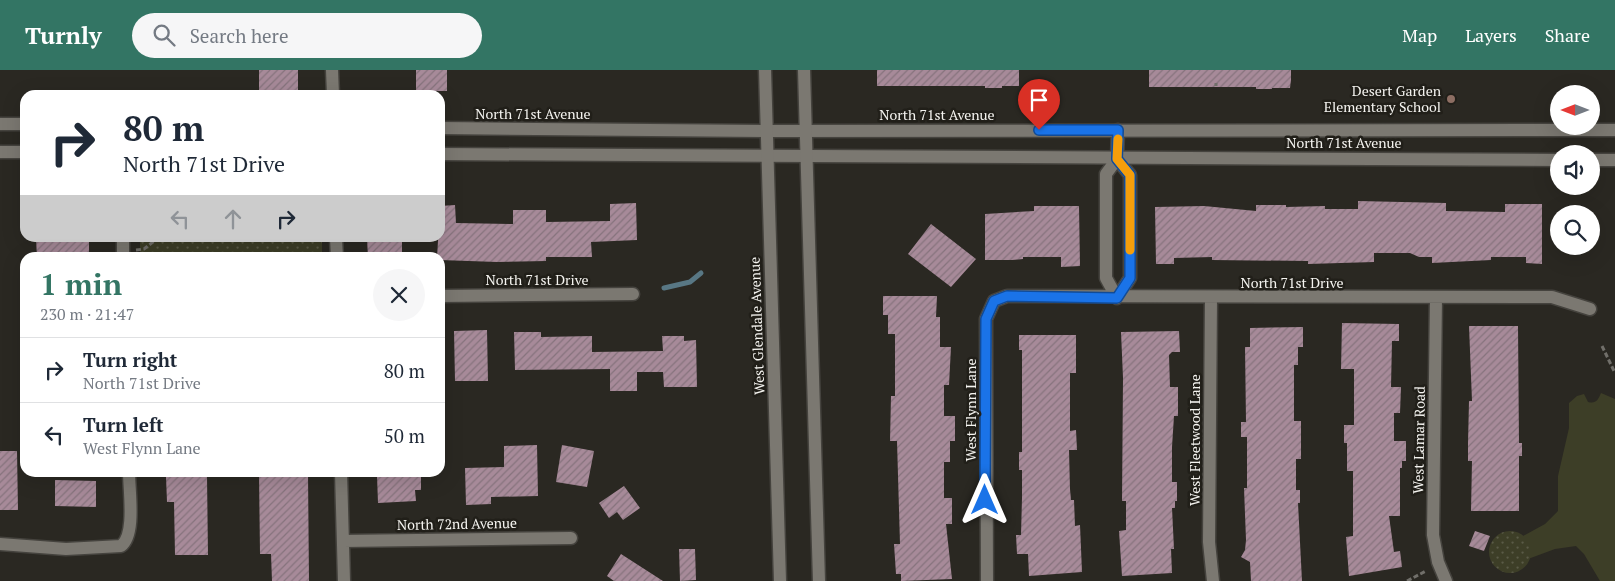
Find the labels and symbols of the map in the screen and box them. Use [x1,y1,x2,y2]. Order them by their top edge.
pin [1018,79,1060,130]
place label: Desert Garden Elementary School [1324,81,1442,116]
north arrow [1550,85,1600,135]
marker: Desert Garden Elementary School [1445,93,1457,105]
street label: North 71st Avenue [475,104,591,123]
street label: North 71st Avenue [879,105,995,124]
street label: North 71st Avenue [1286,133,1402,152]
street label: West Glendale Avenue [745,257,768,395]
street label: North 71st Drive [485,270,589,289]
street label: North 71st Drive [1240,273,1344,292]
street label: West Flynn Lane [961,359,980,461]
street label: West Fleetwood Lane [1185,374,1204,506]
street label: West Lamar Road [1408,386,1429,494]
position arrow [958,473,1010,525]
street label: North 72nd Avenue [397,513,517,534]

